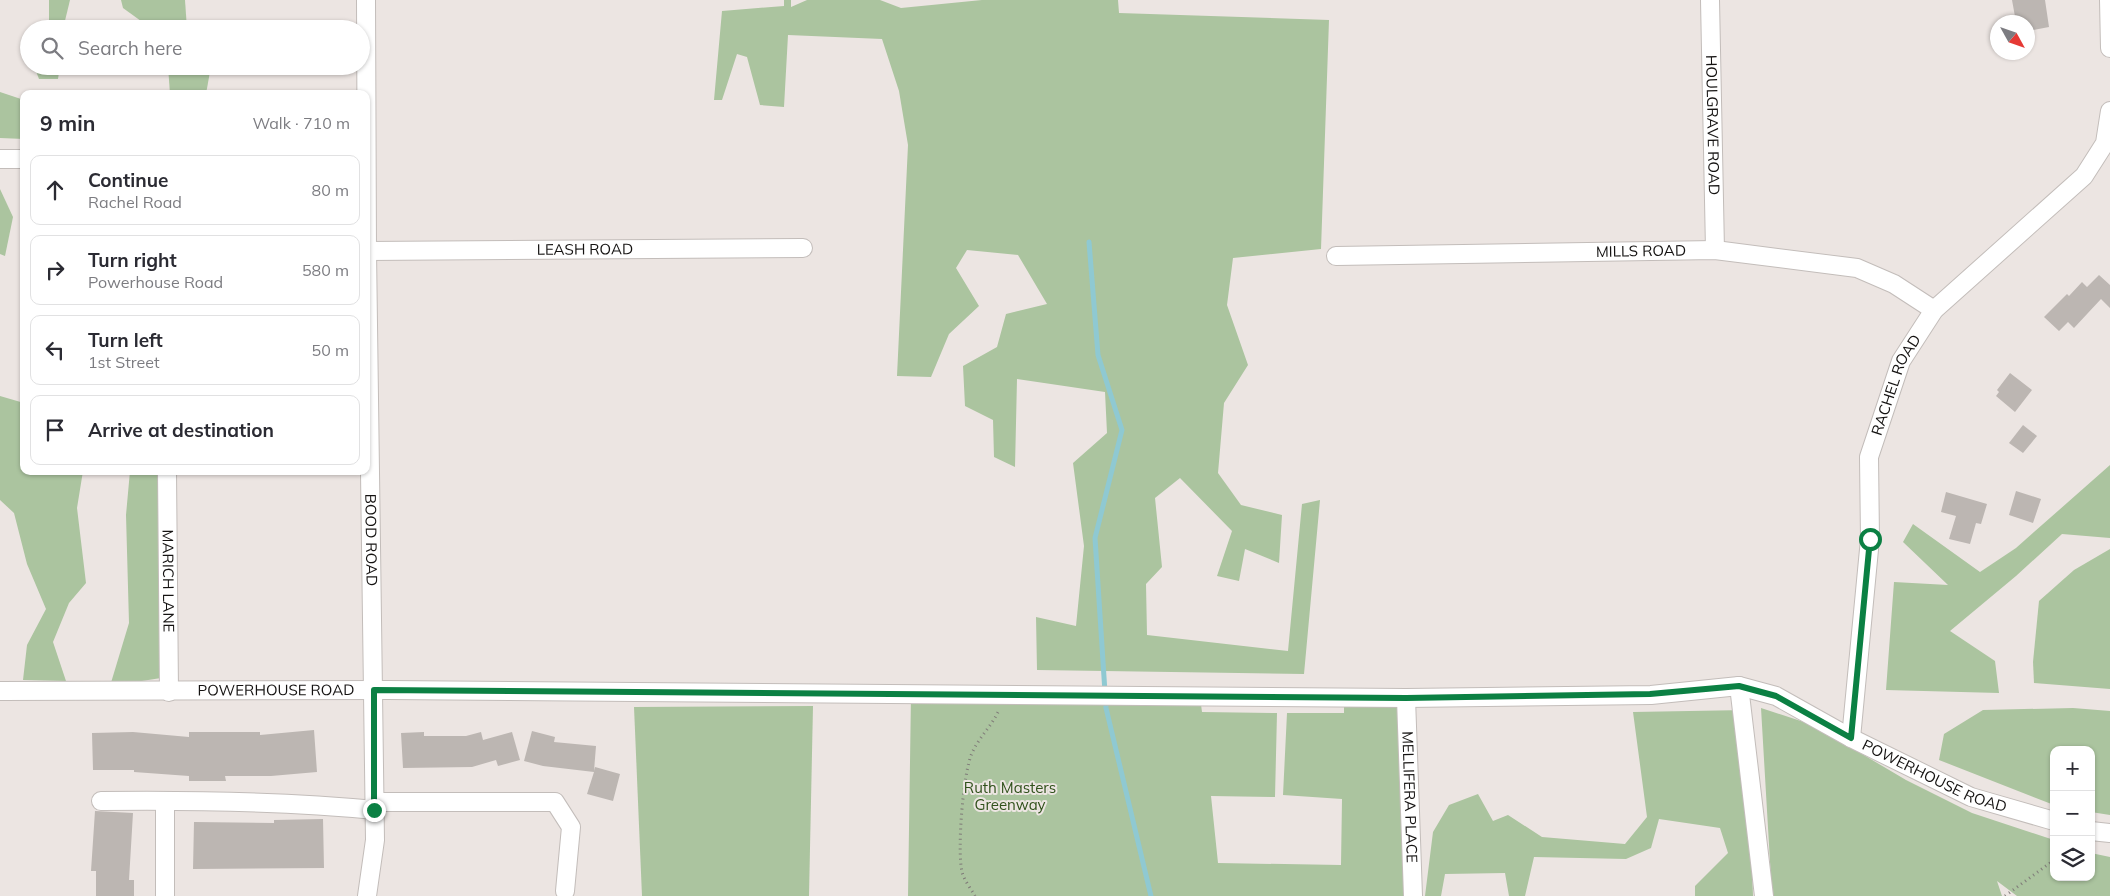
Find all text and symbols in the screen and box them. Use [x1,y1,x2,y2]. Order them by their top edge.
north arrow [1990,15,2035,60]
search box [20,20,370,75]
icon: search [38,34,66,62]
text: Search here [78,36,182,60]
street label: HOULGRAVE ROAD [1702,55,1724,195]
text: 9 min [40,110,95,136]
text: Walk · 710 m [252,113,350,133]
text: Continue [88,168,168,192]
icon: ahead [41,176,69,204]
text: 80 m [312,180,349,200]
text: Rachel Road [88,192,182,212]
street label: LEASH ROAD [537,239,633,259]
street label: MILLS ROAD [1596,240,1686,261]
text: Turn right [88,248,177,272]
icon: right [41,256,69,284]
text: 580 m [302,260,349,280]
text: Powerhouse Road [88,272,223,292]
text: Turn left [88,328,163,352]
street label: RACHEL ROAD [1867,331,1925,438]
icon: left [41,336,69,364]
text: 50 m [312,340,349,360]
text: 1st Street [88,352,159,372]
icon: arrive [41,416,69,444]
text: Arrive at destination [88,418,274,442]
street label: BOOD ROAD [361,494,382,586]
route start [1859,528,1882,551]
street label: MARICH LANE [159,529,178,633]
street label: POWERHOUSE ROAD [197,680,355,699]
street label: MELLIFERA PLACE [1398,731,1422,863]
street label: POWERHOUSE ROAD [1859,735,2009,816]
map controls [2050,746,2095,881]
button: + [2050,746,2095,791]
park label: Ruth Masters Greenway [964,778,1056,814]
button: − [2050,791,2095,836]
route end [363,799,386,822]
button: layers [2050,836,2095,881]

